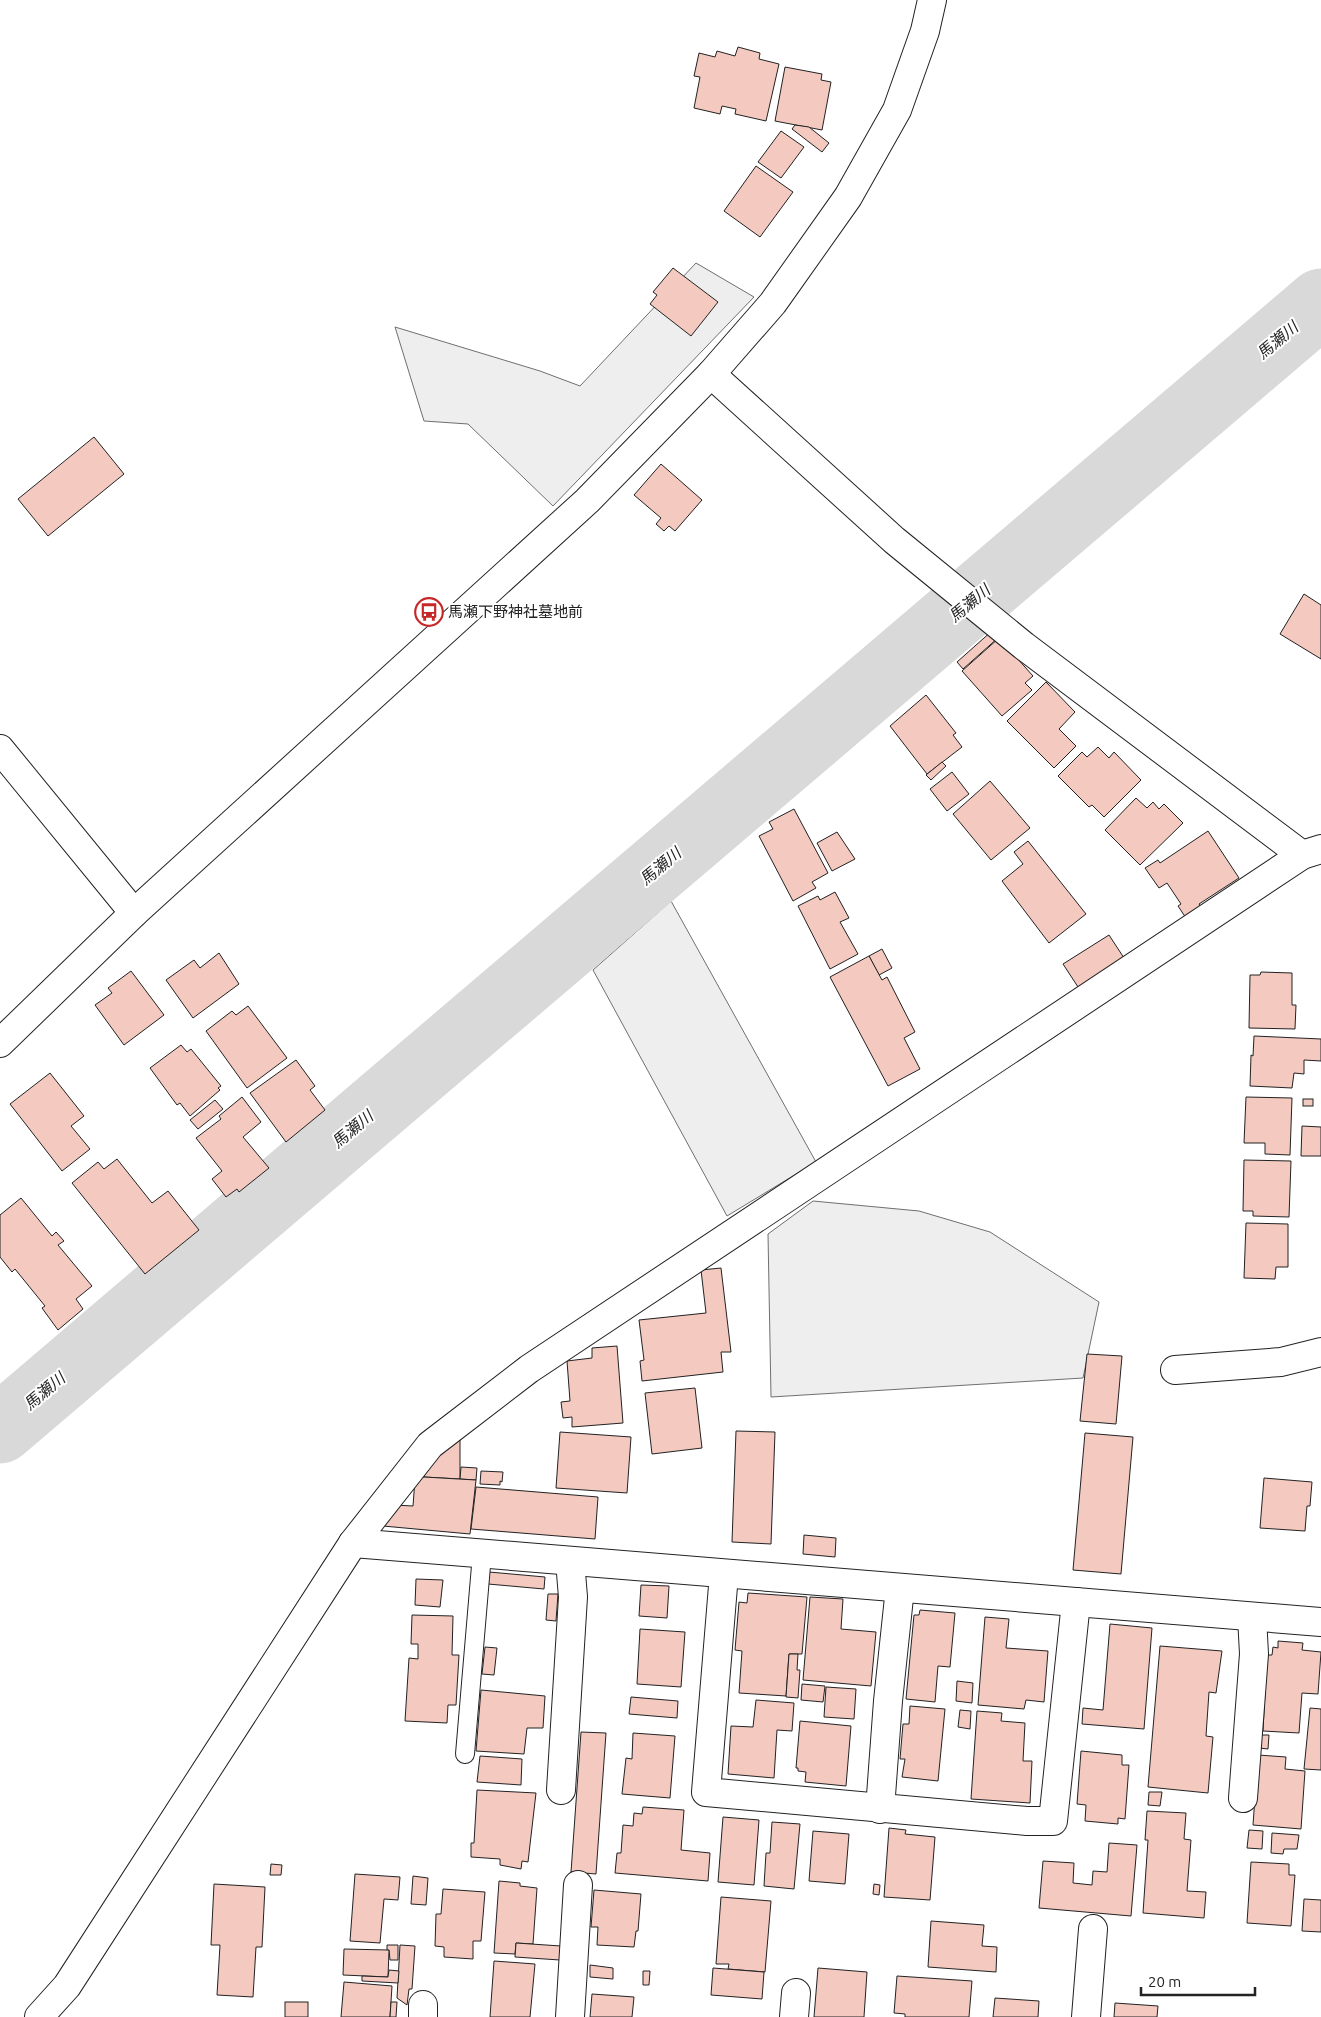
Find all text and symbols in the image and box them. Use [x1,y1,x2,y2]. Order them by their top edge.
water label: 馬瀬川 [1253,316,1303,362]
water label: 馬瀬川 [945,579,995,625]
bus stop icon: 馬瀬下野神社墓地前 [414,597,444,627]
place label: 馬瀬下野神社墓地前 [448,603,583,620]
water label: 馬瀬川 [636,842,686,888]
water label: 馬瀬川 [328,1105,378,1151]
water label: 馬瀬川 [20,1367,70,1413]
scale bar [1141,1964,1255,1996]
text: 20 m [1148,1973,1181,1990]

